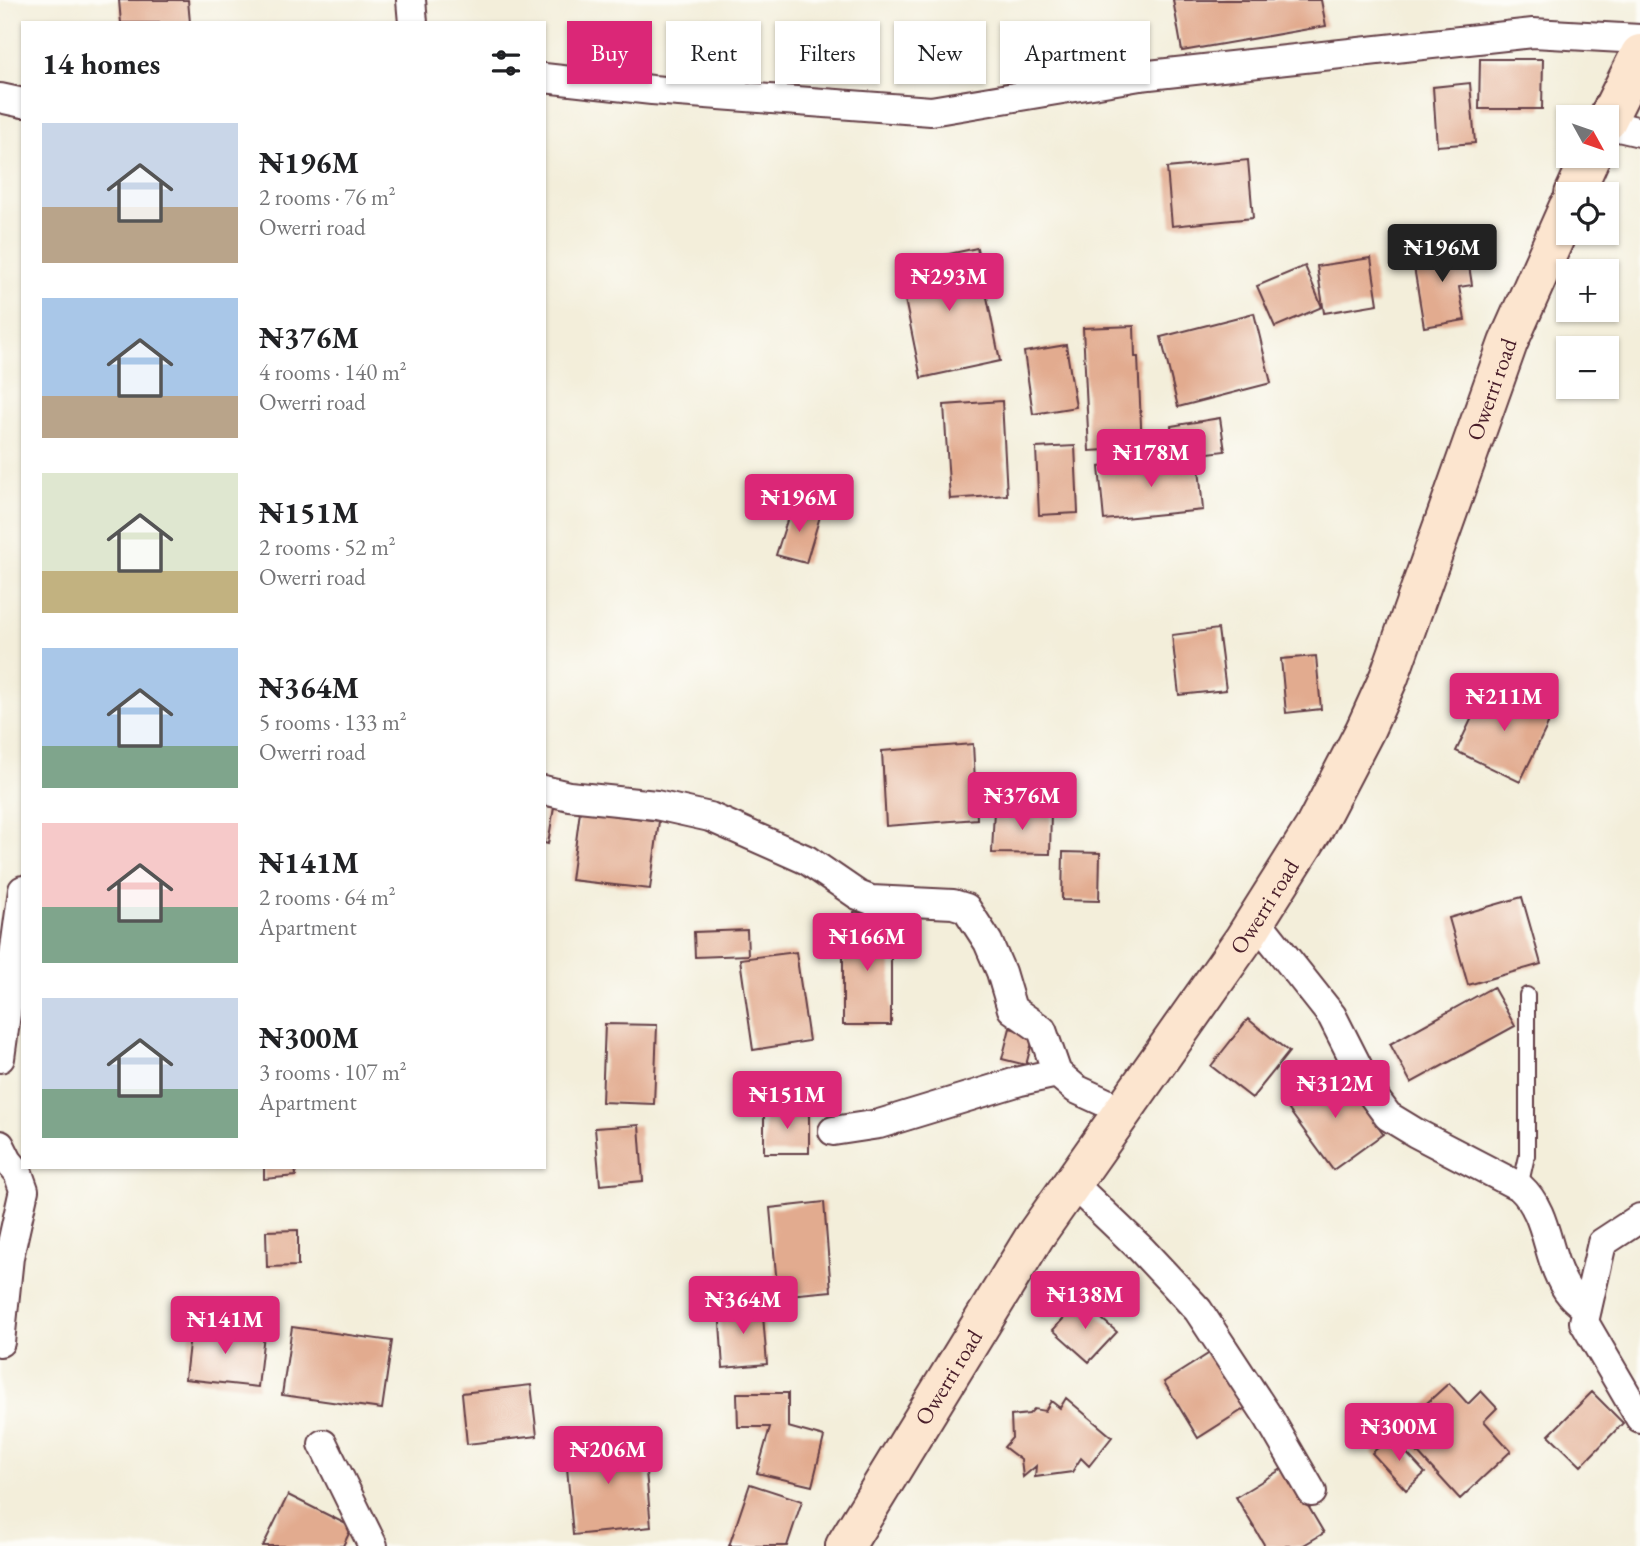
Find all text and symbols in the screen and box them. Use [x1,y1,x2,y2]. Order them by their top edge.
chip: Buy [567,21,652,84]
chip: Rent [666,21,761,84]
chip: Filters [775,21,880,84]
chip: New [894,21,986,84]
chip: Apartment [1000,21,1150,84]
text: 14 homes [42,44,160,83]
icon: filters [487,44,525,82]
north arrow [1556,105,1619,168]
map controls [1556,105,1619,399]
text: ₦196M [259,143,359,182]
icon: home [98,151,182,235]
text: 2 rooms · 76 m² [259,182,396,212]
button: locate [1556,182,1619,245]
text: Owerri road [259,212,366,242]
pin: ₦196M [1393,224,1491,284]
text: ₦196M [1404,232,1480,262]
pin: ₦293M [900,254,998,313]
button: + [1556,259,1619,322]
text: ₦293M [911,261,987,291]
text: ₦376M [259,318,359,357]
icon: home [98,326,182,410]
street label: Owerri road [1459,334,1524,445]
button: − [1556,336,1619,399]
text: 4 rooms · 140 m² [259,357,407,387]
text: Owerri road [259,387,366,417]
pin: ₦178M [1102,430,1200,489]
text: ₦178M [1113,437,1189,467]
pin: ₦196M [750,475,848,534]
text: ₦196M [761,482,837,512]
text: ₦151M [259,493,359,532]
icon: home [98,501,182,585]
text: 2 rooms · 52 m² [259,532,396,562]
text: Owerri road [259,562,366,592]
text: ₦364M [259,668,359,707]
pin: ₦211M [1455,674,1553,733]
icon: home [98,676,182,760]
text: ₦211M [1466,681,1542,711]
text: 5 rooms · 133 m² [259,707,407,737]
text: Owerri road [259,737,366,767]
pin: ₦376M [973,772,1071,832]
text: ₦376M [984,780,1060,810]
text: ₦141M [259,843,359,882]
icon: home [98,851,182,935]
street label: Owerri road [1223,853,1306,960]
text: 2 rooms · 64 m² [259,882,396,912]
text: Apartment [259,912,357,942]
pin: ₦166M [818,914,916,973]
text: ₦166M [829,921,905,951]
text: ₦300M [259,1018,359,1057]
icon: home [98,1026,182,1110]
text: 3 rooms · 107 m² [259,1057,407,1087]
pin: ₦312M [1286,1060,1384,1120]
text: ₦312M [1297,1068,1373,1098]
pin: ₦151M [738,1072,836,1131]
text: ₦151M [749,1079,825,1109]
text: Apartment [259,1087,357,1117]
pin: ₦138M [1036,1272,1134,1331]
pin: ₦364M [694,1276,792,1336]
text: ₦138M [1047,1279,1123,1309]
text: ₦364M [705,1284,781,1314]
pin: ₦141M [176,1296,274,1356]
text: ₦141M [187,1304,263,1334]
street label: Owerri road [908,1324,989,1431]
pin: ₦300M [1350,1404,1448,1463]
text: ₦300M [1361,1411,1437,1441]
pin: ₦206M [559,1426,657,1486]
text: ₦206M [570,1434,646,1464]

